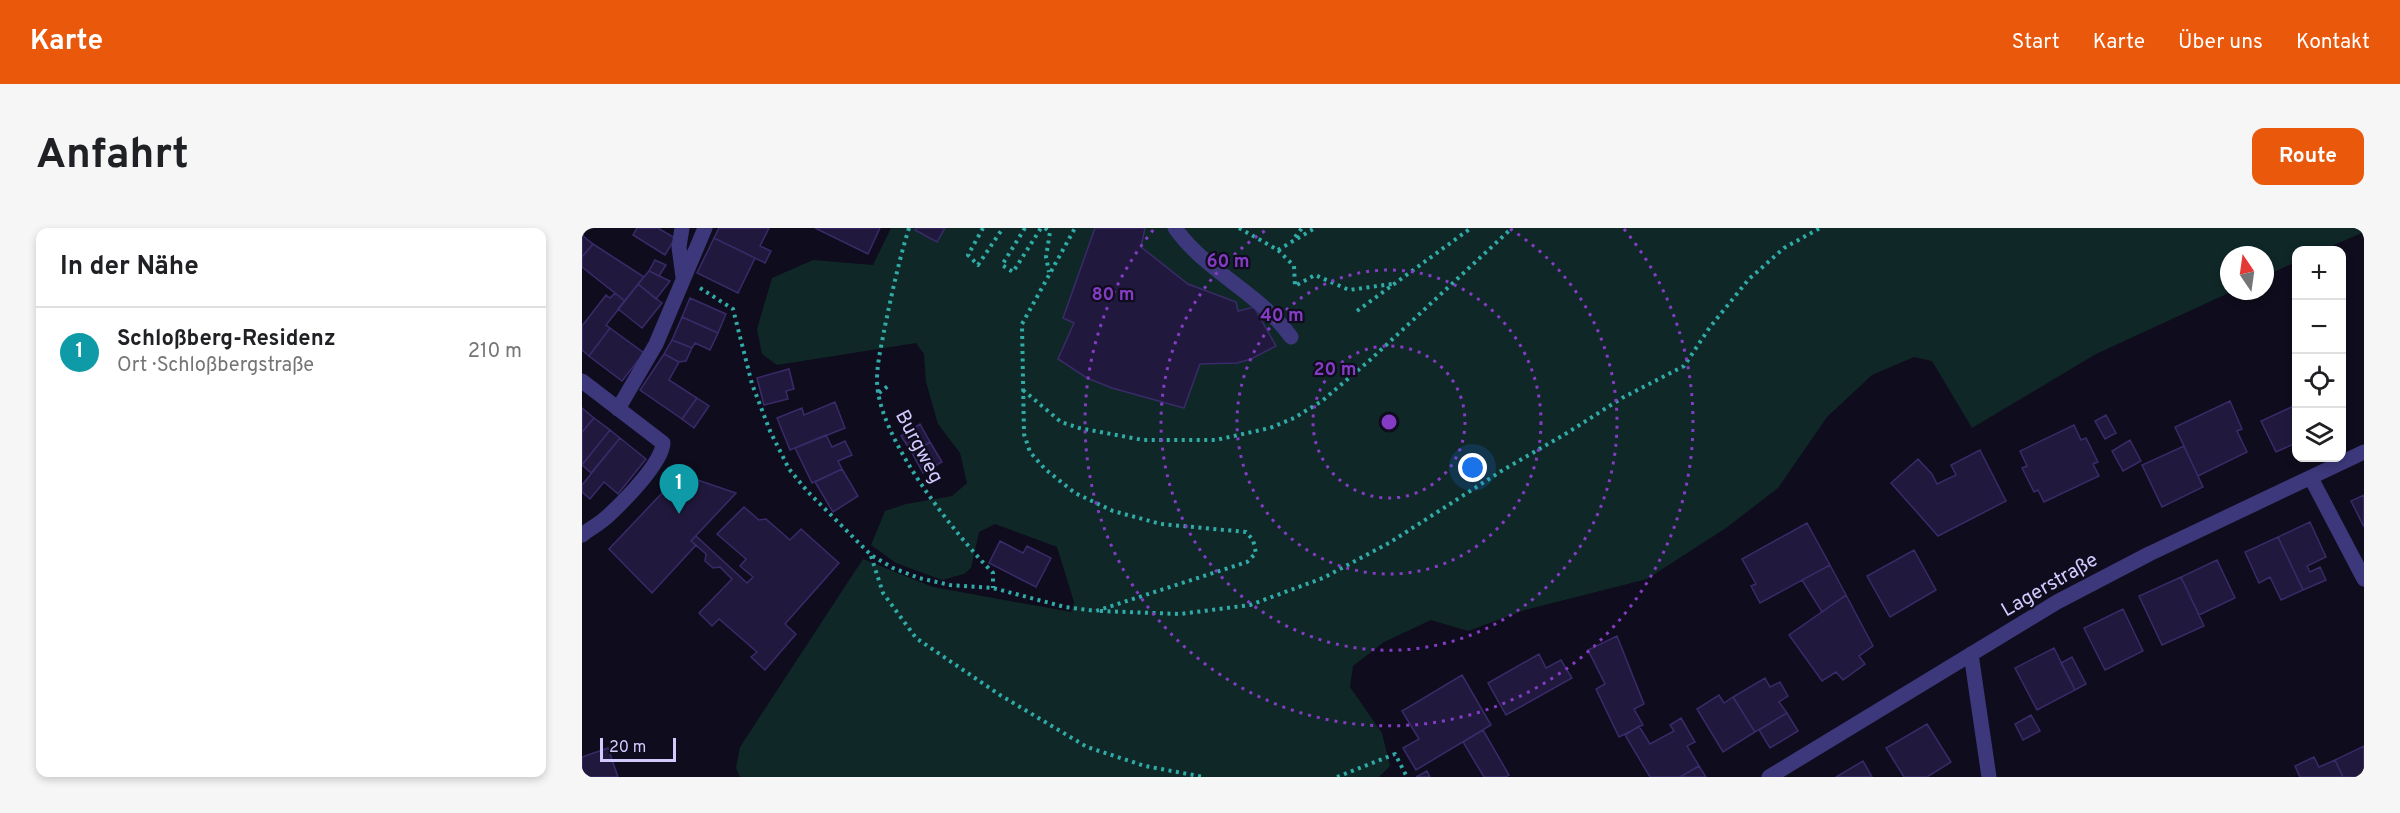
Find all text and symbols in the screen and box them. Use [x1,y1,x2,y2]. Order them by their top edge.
text: Karte [30,24,103,60]
text: Start [2012,29,2060,56]
text: Karte [2093,29,2145,56]
text: Über uns [2178,29,2263,56]
text: Kontakt [2296,29,2370,56]
button: Route [2252,128,2364,185]
text: Anfahrt [36,130,189,183]
north arrow [2220,246,2274,300]
map controls [2292,246,2346,462]
button: + [2292,246,2346,300]
text: In der Nähe [60,251,199,284]
text: 60 m [1206,251,1250,274]
text: 80 m [1091,284,1135,307]
button: − [2292,300,2346,354]
text: 40 m [1260,305,1304,328]
text: Schloßberg-Residenz [117,326,336,353]
text: 1 [76,339,84,365]
text: 210 m [468,339,522,365]
text: Ort · Schloßbergstraße [117,353,314,379]
button: locate [2292,354,2346,408]
text: 20 m [1313,359,1357,382]
street label: Burgweg [888,406,948,488]
button: layers [2292,408,2346,462]
centre of rings [1379,412,1399,432]
your location [1458,453,1487,482]
pin: 1 [660,464,698,514]
street label: Lagerstraße [1997,548,2103,624]
scale bar [600,735,676,762]
text: 20 m [609,738,646,758]

